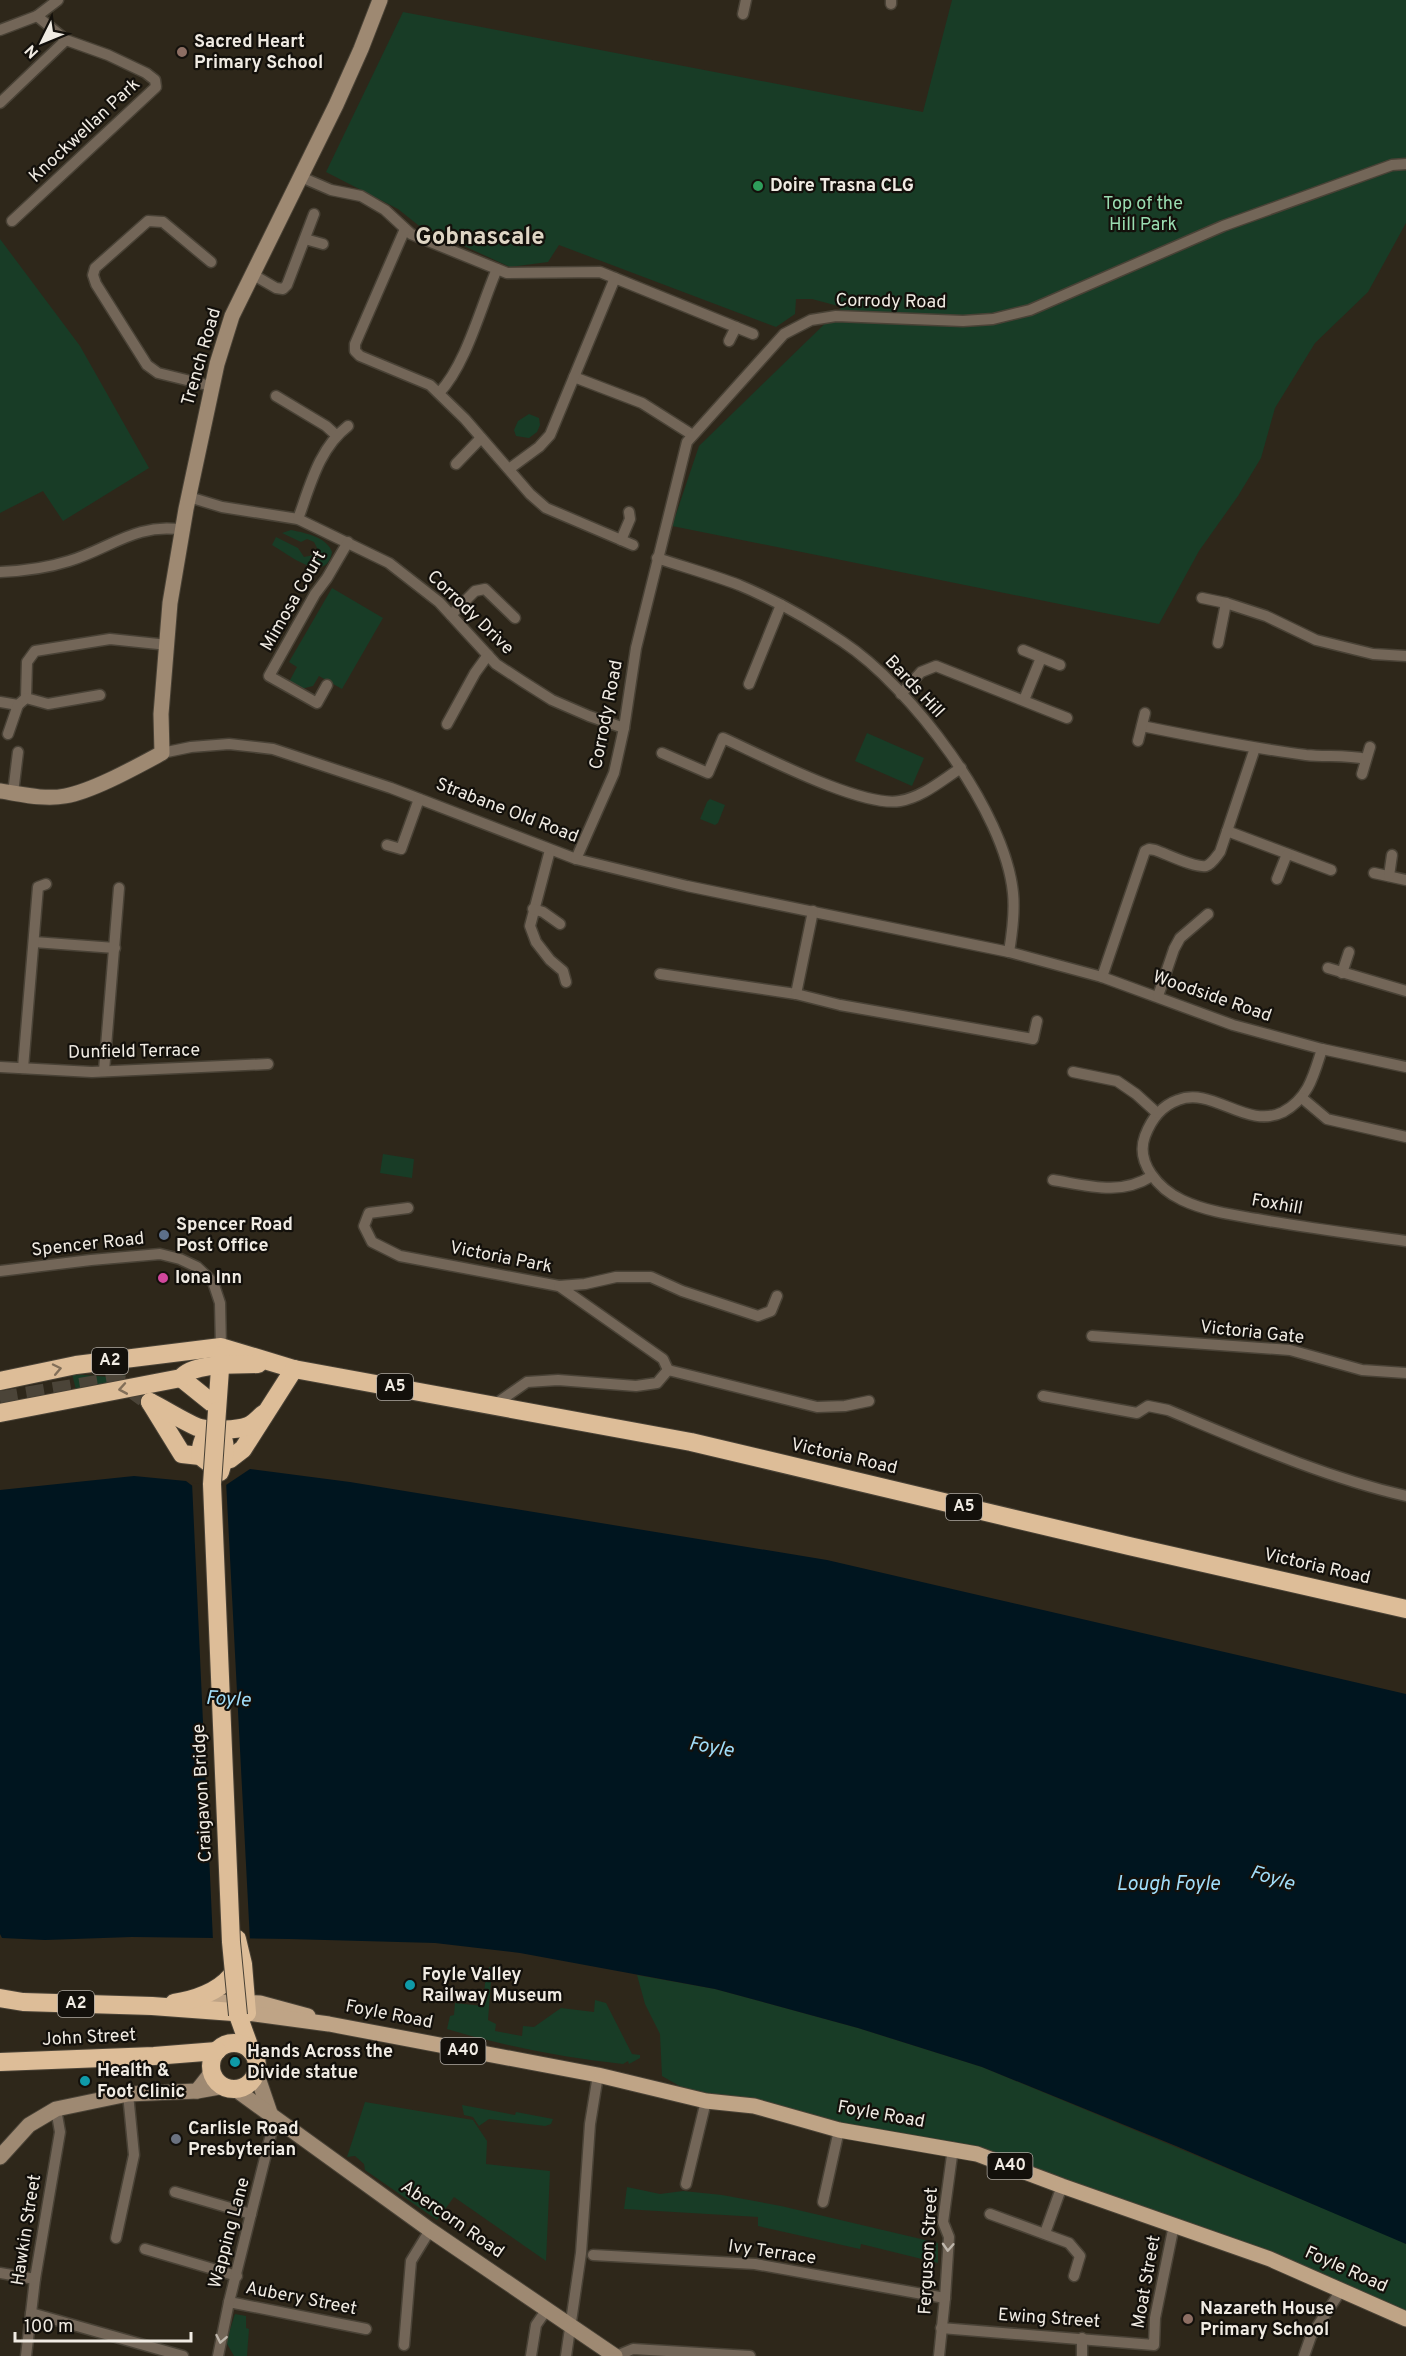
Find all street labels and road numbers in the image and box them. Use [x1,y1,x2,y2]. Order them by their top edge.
street label: Knockwellan Park [25,74,145,188]
street label: Corrody Road [835,290,947,314]
street label: Trench Road [177,305,227,409]
street label: Mimosa Court [256,547,332,655]
street label: Corrody Drive [422,566,518,660]
street label: Bards Hill [879,651,949,723]
street label: Corrody Road [585,658,629,772]
street label: Strabane Old Road [432,773,582,849]
street label: Woodside Road [1150,966,1274,1028]
street label: Dunfield Terrace [68,1039,200,1065]
street label: Foxhill [1249,1189,1305,1221]
street label: Spencer Road [30,1228,146,1262]
street label: Victoria Park [448,1237,554,1279]
street label: Victoria Gate [1199,1316,1305,1350]
road number: A2 [92,1348,128,1374]
road number: A5 [377,1374,413,1400]
street label: Victoria Road [789,1434,899,1480]
road number: A5 [946,1494,982,1520]
street label: Victoria Road [1262,1544,1372,1590]
street label: Craigavon Bridge [188,1723,218,1863]
road number: A2 [58,1991,94,2017]
street label: Foyle Road [343,1995,435,2035]
street label: John Street [41,2024,137,2052]
road number: A40 [440,2038,486,2064]
street label: Foyle Road [835,2096,927,2134]
road number: A40 [988,2153,1032,2179]
street label: Hawkin Street [7,2173,47,2287]
street label: Wapping Lane [204,2175,256,2291]
street label: Abercorn Road [396,2176,508,2264]
street label: Ferguson Street [914,2187,944,2315]
street label: Moat Street [1127,2233,1167,2331]
street label: Ivy Terrace [726,2235,818,2271]
street label: Foyle Road [1301,2242,1391,2298]
street label: Aubery Street [243,2277,359,2321]
street label: Ewing Street [997,2304,1101,2334]

